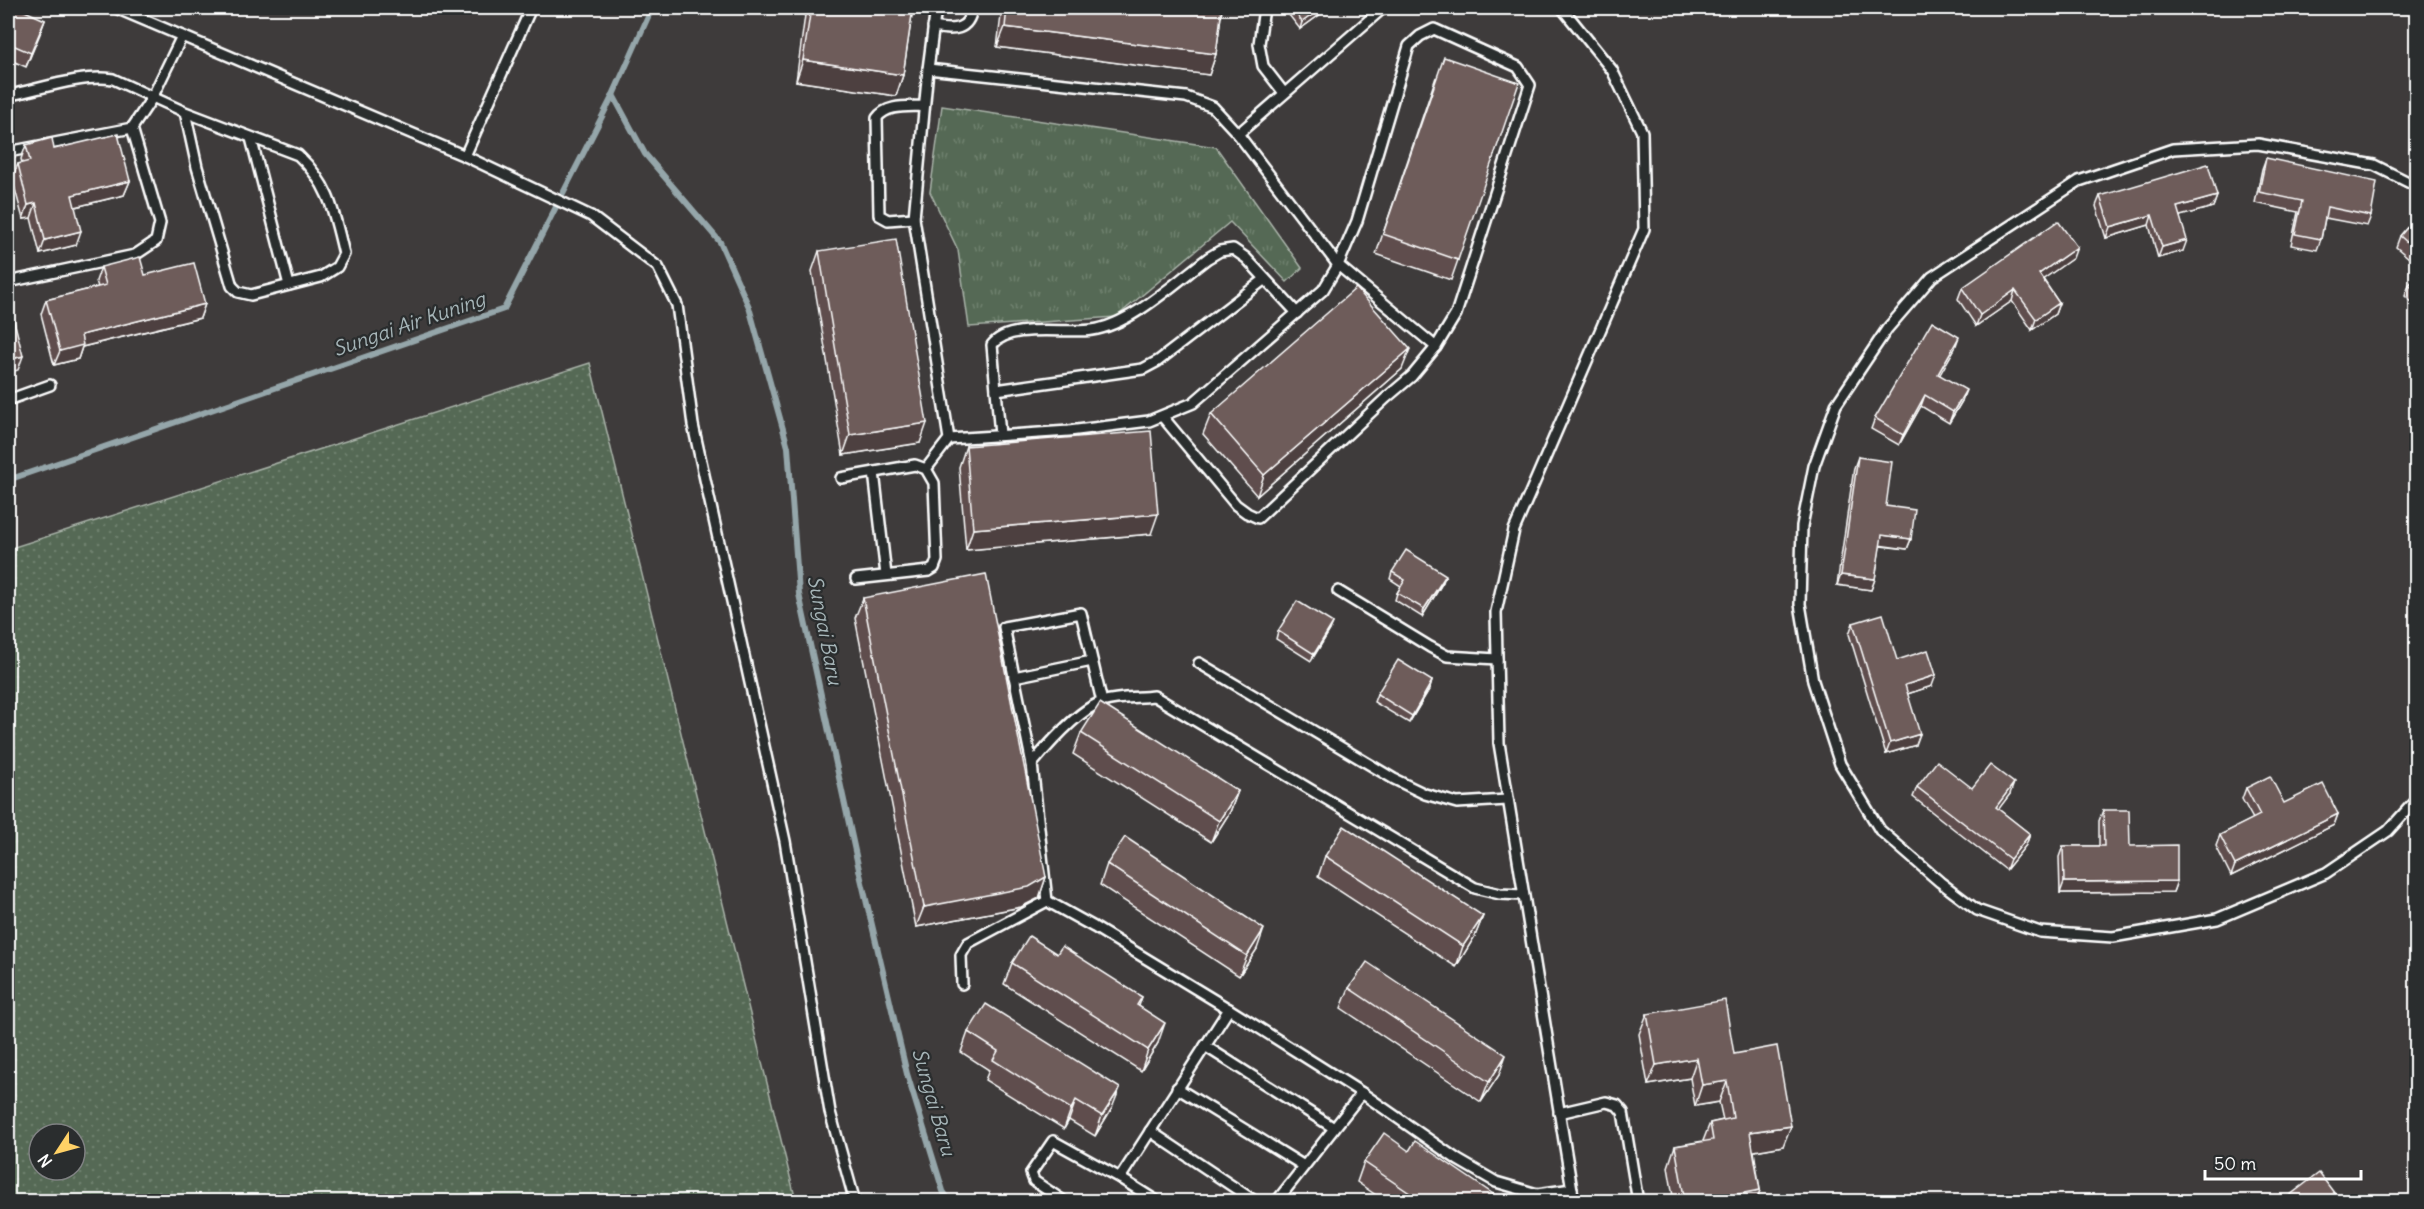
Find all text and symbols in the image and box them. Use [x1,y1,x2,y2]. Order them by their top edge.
water label: Sungai Air Kuning [330,285,490,361]
water label: Sungai Baru [803,573,849,688]
water label: Sungai Baru [907,1045,962,1160]
north arrow [27,1122,87,1182]
scale bar [2205,1143,2361,1181]
text: N [34,1150,56,1171]
text: 50 m [2214,1152,2256,1175]

